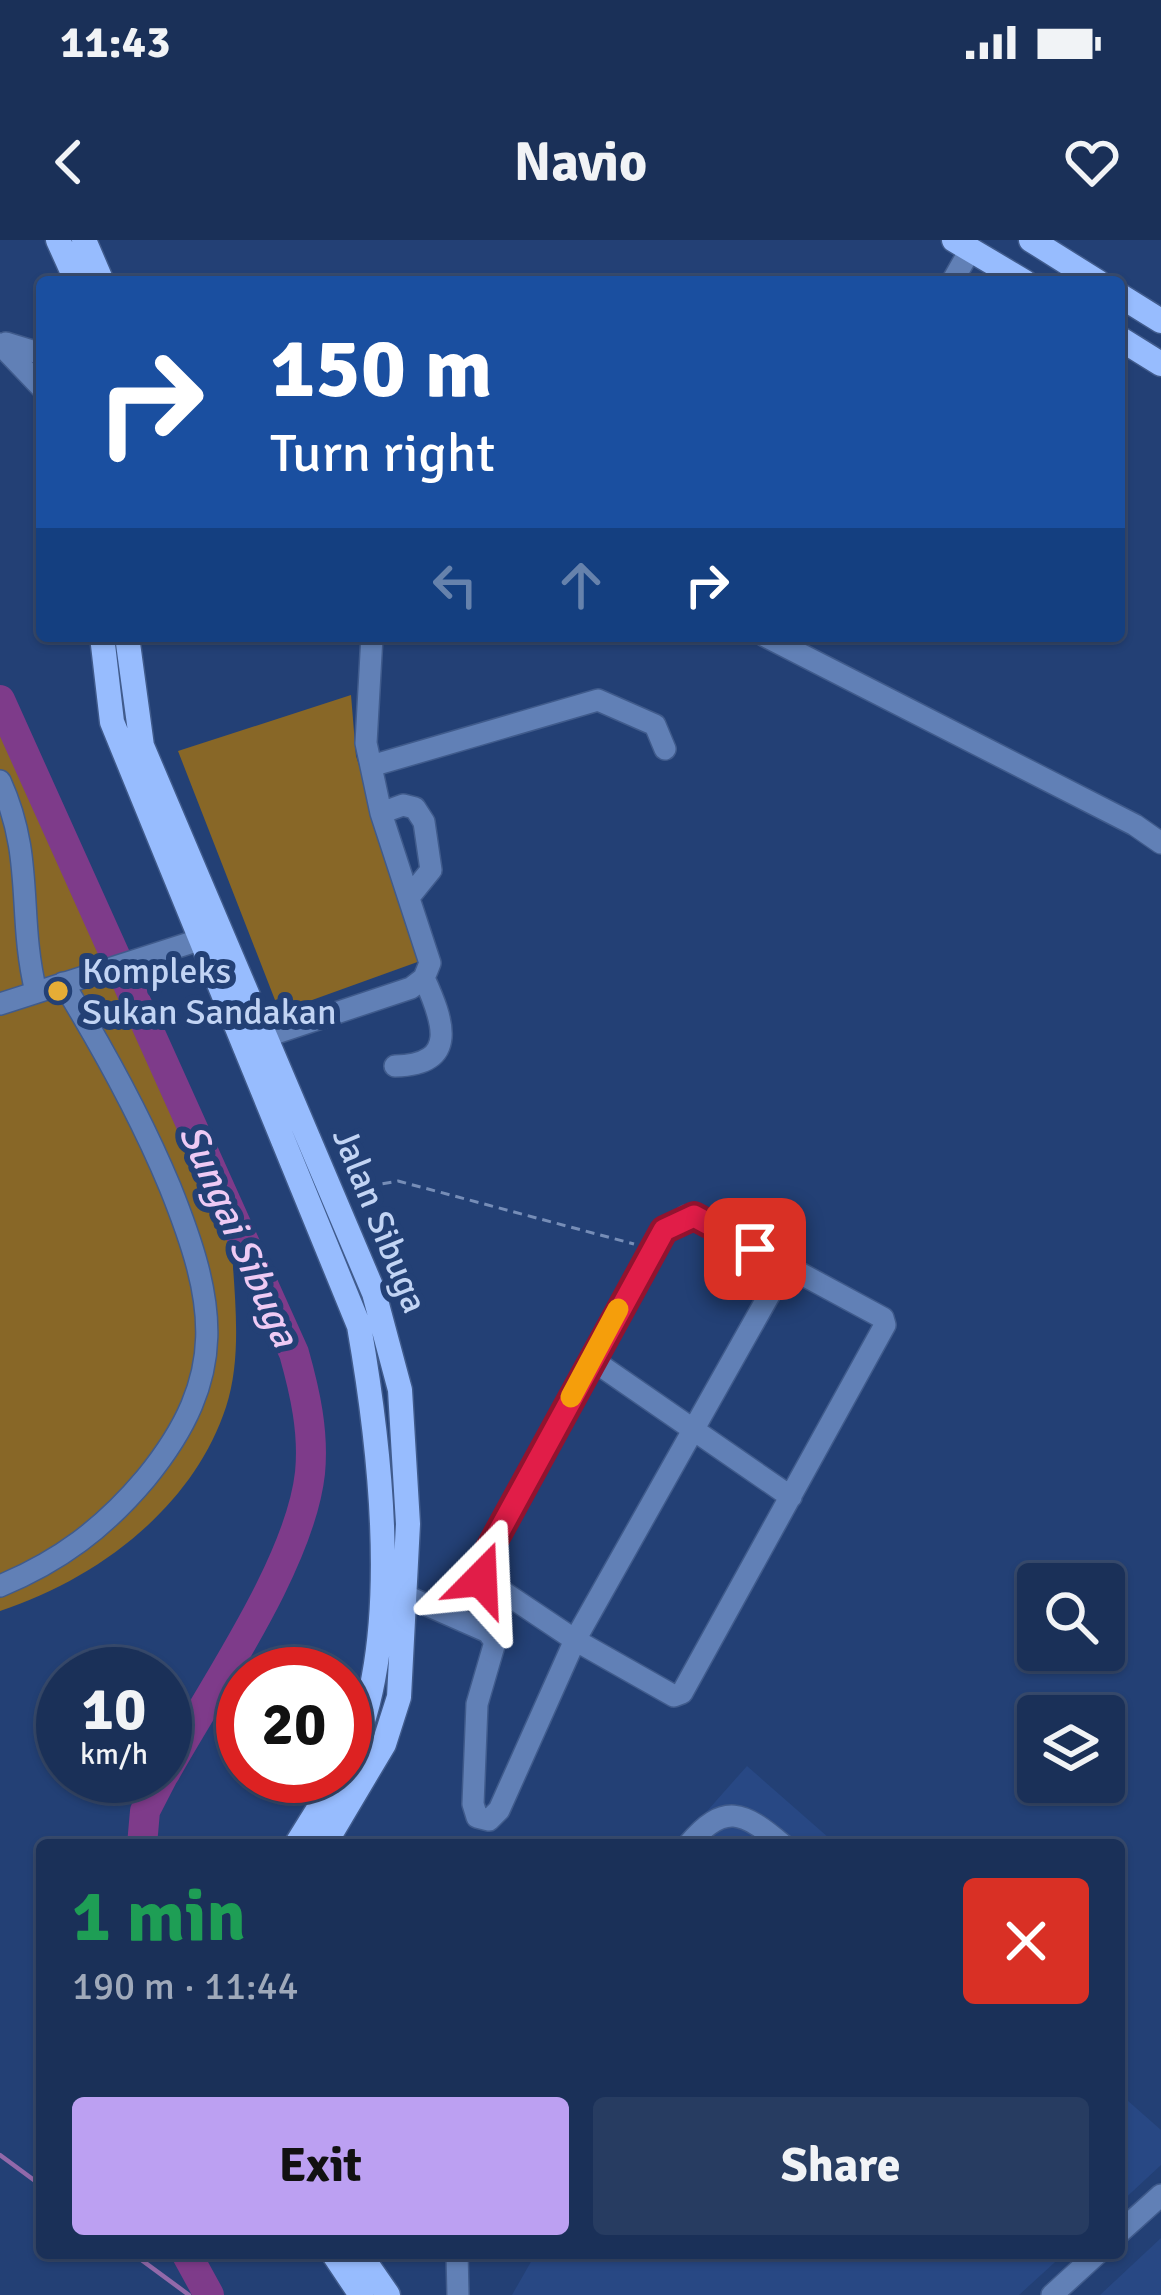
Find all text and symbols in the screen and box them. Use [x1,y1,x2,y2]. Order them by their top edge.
text: 11:43 [60,15,170,70]
icon: back [36,129,102,195]
text: Navio [514,129,647,196]
icon: heart [1059,129,1125,195]
text: 150 m [270,317,492,421]
icon: right [72,324,228,480]
text: Turn right [270,420,495,487]
icon: left [422,552,488,618]
icon: ahead [548,552,614,618]
icon: right [674,552,740,618]
place label: Kompleks Sukan Sandakan [82,949,337,1035]
marker: Kompleks Sukan Sandakan [45,978,71,1004]
water label: Sungai Sibuga [169,1117,310,1355]
street label: Jalan Sibuga [322,1121,437,1320]
pin [704,1198,806,1300]
icon: arrive [722,1216,788,1282]
position arrow [418,1516,544,1642]
map controls [1017,1563,1125,1803]
button: search [1017,1563,1125,1671]
speed limit sign: 20 [216,1647,372,1803]
text: 10 [82,1673,146,1747]
button: layers [1017,1695,1125,1803]
text: km/h [80,1736,148,1773]
text: 1 min [72,1872,246,1961]
button: close [963,1878,1089,2004]
text: 190 m · 11:44 [72,1962,299,2010]
button: Exit [72,2097,569,2235]
button: Share [593,2097,1089,2235]

